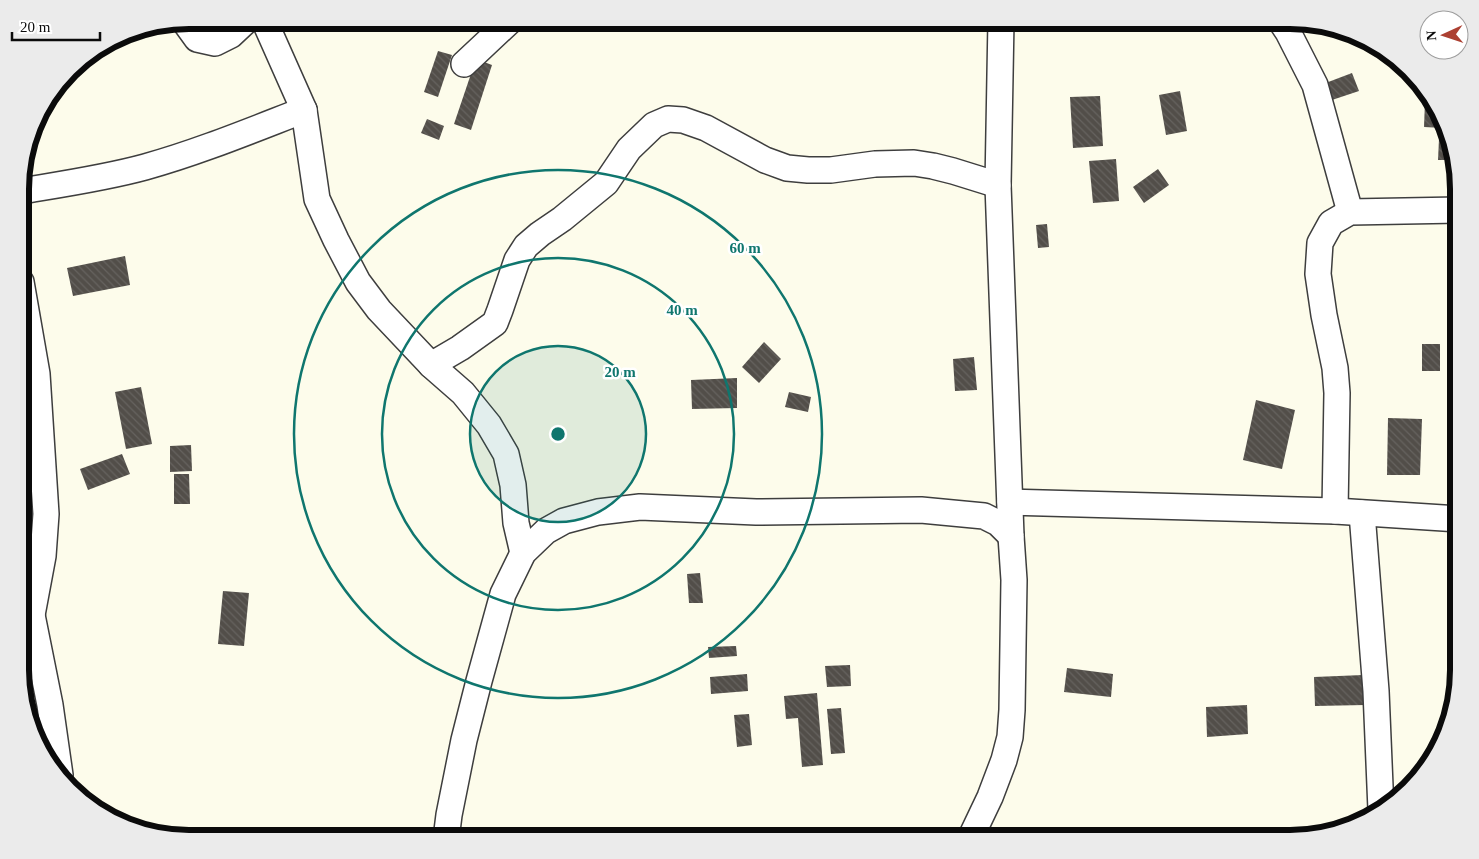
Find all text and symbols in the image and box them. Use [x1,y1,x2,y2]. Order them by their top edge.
scale bar [12,10,100,42]
north arrow [1419,10,1469,60]
text: 20 m [20,19,51,35]
text: N [1424,30,1439,41]
text: 60 m [729,240,761,256]
text: 40 m [666,302,698,318]
text: 20 m [604,364,636,380]
centre of rings [549,425,567,443]

